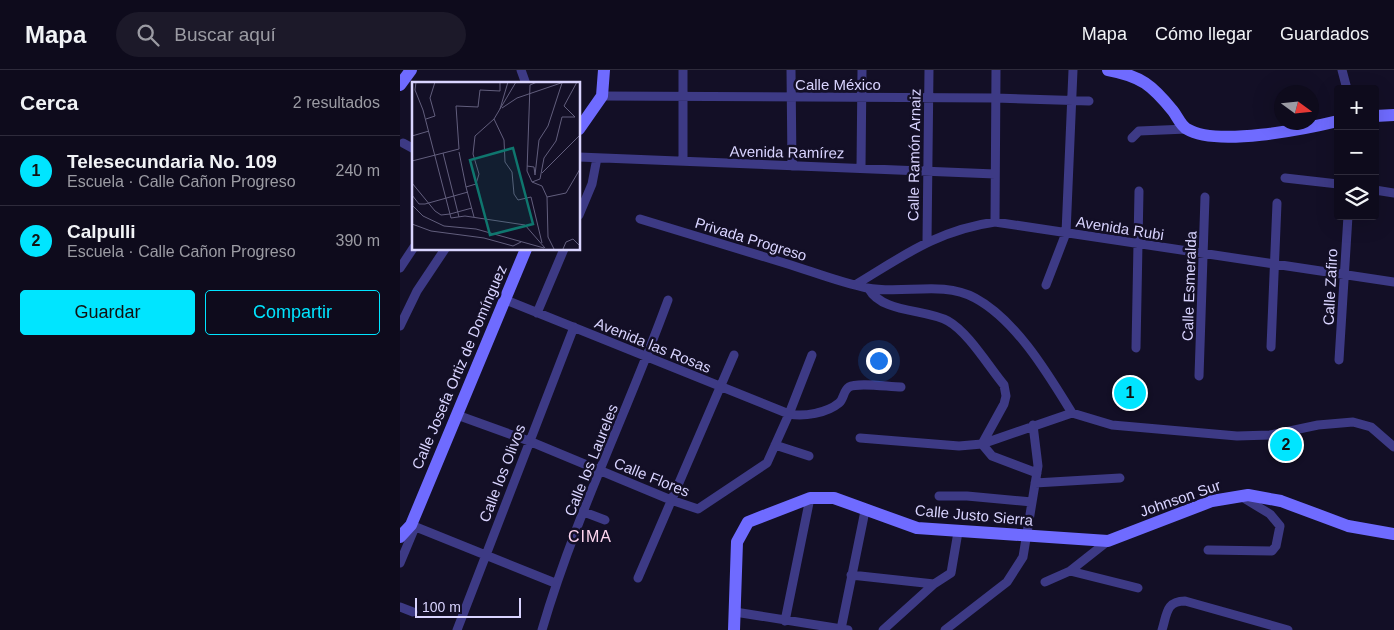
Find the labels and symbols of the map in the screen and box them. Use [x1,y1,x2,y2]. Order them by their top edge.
street label: Calle México [795,76,881,93]
inset map [412,82,580,250]
north arrow [1274,85,1319,130]
street label: Calle Ramón Arnaiz [904,89,924,221]
street label: Avenida Ramírez [729,142,845,162]
street label: Avenida Rubi [1075,213,1165,243]
street label: Privada Progreso [693,214,809,264]
street label: Calle Esmeralda [1179,230,1199,341]
street label: Calle Zafiro [1320,248,1340,326]
street label: Calle Josefa Ortiz de Domínguez [408,262,510,472]
street label: Avenida las Rosas [592,314,714,376]
your location [866,348,892,374]
pin: 1 [1114,374,1146,412]
street label: Calle los Laureles [561,402,621,518]
street label: Calle los Olivos [476,422,528,524]
pin: 2 [1270,426,1302,464]
street label: Calle Flores [612,454,692,500]
street label: Johnson Sur [1137,476,1223,520]
street label: Calle Justo Sierra [914,501,1034,529]
district label: CIMA [568,528,612,545]
scale bar [415,595,521,618]

